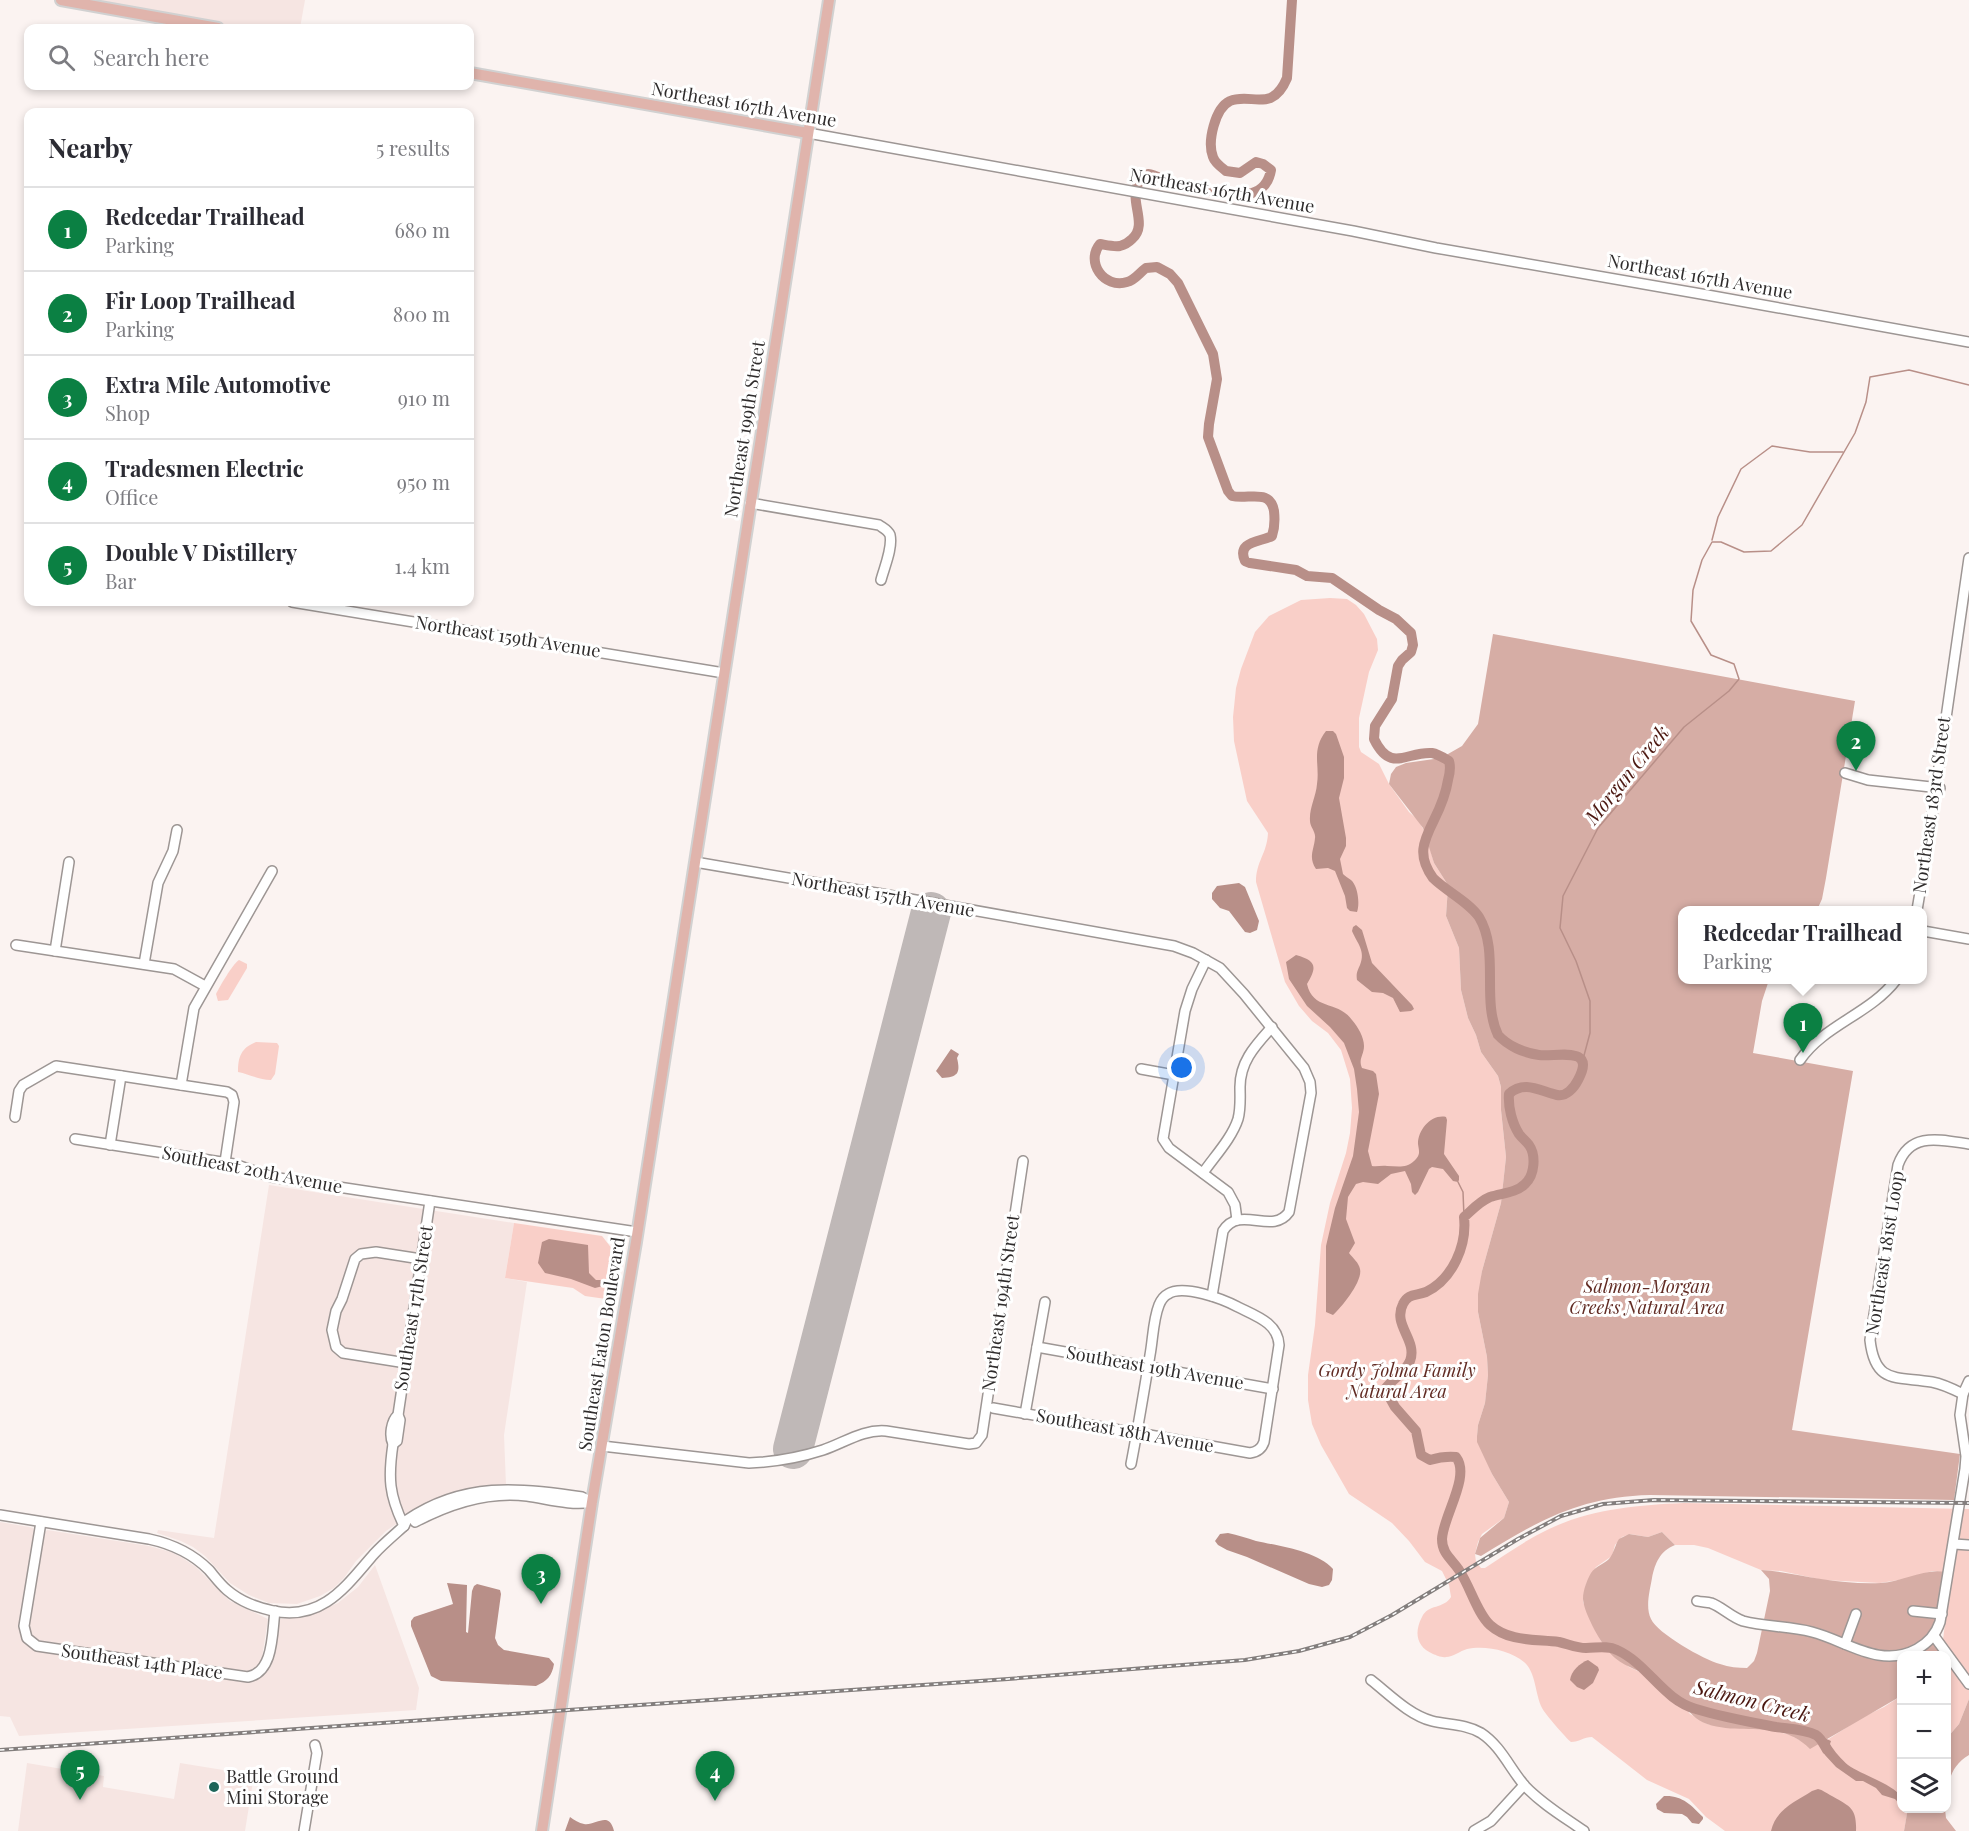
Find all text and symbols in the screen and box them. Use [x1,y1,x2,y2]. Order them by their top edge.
search box [24,24,474,90]
icon: search [45,41,78,74]
text: Search here [93,42,209,72]
street label: Northeast 167th Avenue [650,76,839,132]
text: Nearby [48,130,133,165]
text: 5 results [376,134,450,161]
street label: Northeast 167th Avenue [1128,162,1317,218]
text: Redcedar Trailhead [105,201,305,231]
text: 1 [64,216,71,243]
text: 680 m [395,216,450,243]
text: Parking [105,231,174,258]
street label: Northeast 167th Avenue [1606,248,1795,304]
text: Fir Loop Trailhead [105,285,295,315]
text: 2 [62,300,73,327]
text: 800 m [393,300,450,327]
text: Parking [105,315,174,342]
street label: Northeast 199th Street [718,338,770,519]
text: Extra Mile Automotive [105,369,331,399]
text: 3 [63,384,72,411]
text: 910 m [398,384,450,411]
text: Shop [105,399,150,426]
text: Tradesmen Electric [105,453,304,483]
text: 4 [62,468,73,495]
text: 950 m [397,468,450,495]
text: Office [105,483,158,510]
text: Double V Distillery [105,537,297,567]
text: 5 [63,552,72,579]
text: 1.4 km [395,552,450,579]
text: Bar [105,567,136,594]
street label: Northeast 159th Avenue [414,610,602,663]
street label: Northeast 183rd Street [1907,714,1955,895]
water label: Morgan Creek [1577,719,1674,830]
pin: 2 [1836,722,1876,771]
street label: Northeast 157th Avenue [790,866,977,922]
popup [1678,906,1927,984]
text: Redcedar Trailhead [1703,917,1902,947]
text: Parking [1703,947,1772,974]
pin: 1 [1784,1004,1822,1053]
your location [1167,1053,1196,1082]
street label: Southeast 20th Avenue [160,1140,344,1198]
street label: Northeast 181st Loop [1859,1169,1909,1337]
street label: Northeast 194th Street [976,1212,1024,1393]
street label: Southeast 17th Street [388,1223,438,1392]
street label: Southeast Eaton Boulevard [572,1235,630,1453]
park label: Salmon-Morgan Creeks Natural Area [1569,1274,1725,1319]
street label: Southeast 19th Avenue [1065,1340,1246,1394]
park label: Gordy Jolma Family Natural Area [1318,1358,1476,1403]
street label: Southeast 18th Avenue [1034,1403,1216,1457]
pin: 3 [522,1554,560,1604]
street label: Southeast 14th Place [60,1638,225,1684]
map controls [1897,1651,1951,1813]
button: + [1897,1651,1951,1705]
water label: Salmon Creek [1691,1672,1813,1727]
button: − [1897,1705,1951,1759]
pin: 5 [60,1750,100,1800]
pin: 4 [696,1752,734,1801]
button: layers [1897,1759,1951,1813]
place label: Battle Ground Mini Storage [226,1764,339,1809]
marker: Battle Ground Mini Storage [207,1780,221,1794]

